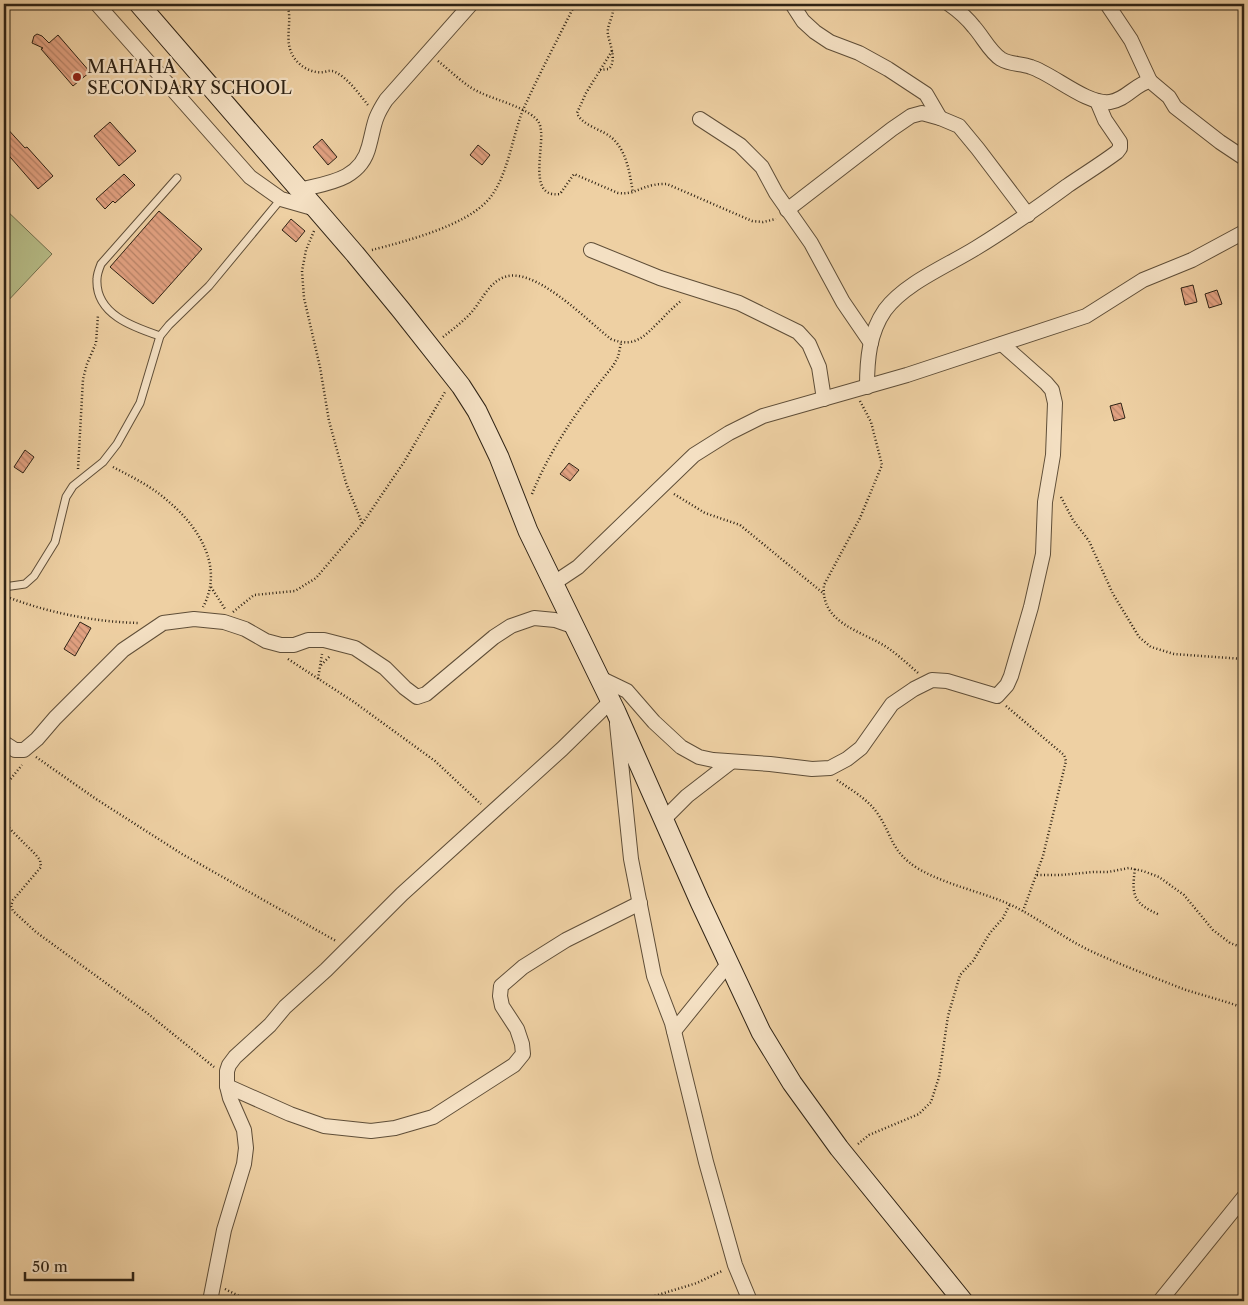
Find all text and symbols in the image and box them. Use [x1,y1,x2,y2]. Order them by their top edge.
place label: MAHAHA SECONDARY SCHOOL [87,56,292,99]
marker: MAHAHA SECONDARY SCHOOL [71,71,83,83]
scale bar [25,1250,132,1282]
text: 50 m [32,1257,68,1276]

